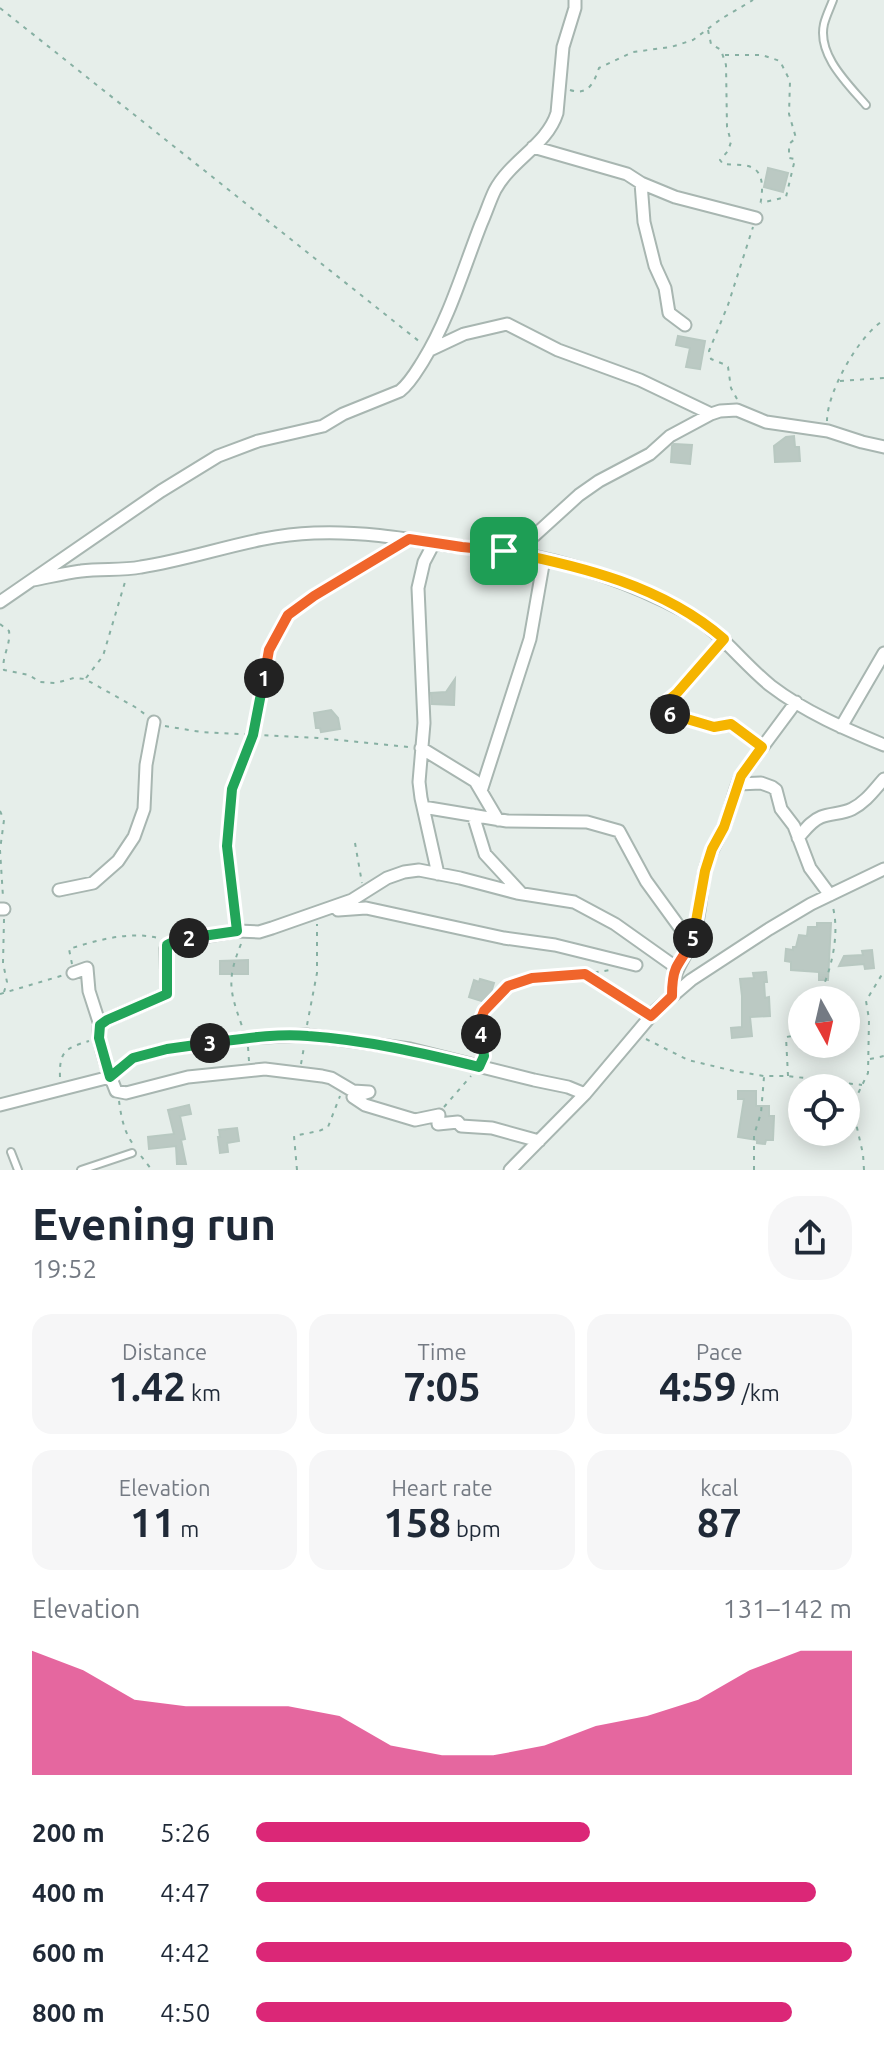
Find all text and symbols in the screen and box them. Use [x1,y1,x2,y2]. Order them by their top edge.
pin [470,517,538,585]
icon: arrive [482,529,526,573]
pin: 1 [244,658,284,698]
text: 1 [258,665,270,690]
pin: 6 [650,694,690,734]
text: 6 [664,701,676,726]
pin: 2 [169,918,209,958]
pin: 5 [673,918,713,958]
text: 2 [183,925,195,950]
text: 5 [687,925,699,950]
north arrow [788,986,860,1058]
map controls [788,986,860,1146]
pin: 4 [461,1014,501,1054]
text: 4 [475,1021,487,1046]
pin: 3 [190,1023,230,1063]
text: 3 [204,1030,216,1055]
button: locate [788,1074,860,1146]
button: share [768,1196,852,1280]
text: Evening run [32,1199,276,1248]
text: 19:52 [32,1254,97,1283]
text: Distance [122,1339,207,1364]
text: Time [417,1339,467,1364]
text: Pace [696,1339,743,1364]
text: 1.42 [108,1364,186,1409]
text: 7:05 [403,1364,481,1409]
text: 4:59 [659,1364,736,1409]
text: km [186,1380,221,1405]
text: /km [736,1380,780,1405]
text: Elevation [119,1475,211,1500]
text: Heart rate [391,1475,493,1500]
text: kcal [700,1475,738,1500]
text: 11 [130,1500,175,1545]
text: 158 [383,1500,451,1545]
text: 87 [697,1500,742,1545]
text: m [175,1516,199,1541]
text: bpm [451,1516,501,1541]
text: Elevation [32,1594,140,1623]
text: 131–142 m [723,1594,852,1623]
text: 200 m [32,1818,105,1847]
text: 5:26 [160,1818,210,1847]
text: 400 m [32,1878,105,1907]
text: 4:47 [160,1878,210,1907]
text: 600 m [32,1938,105,1967]
text: 4:42 [160,1938,210,1967]
text: 800 m [32,1998,105,2027]
text: 4:50 [160,1998,210,2027]

